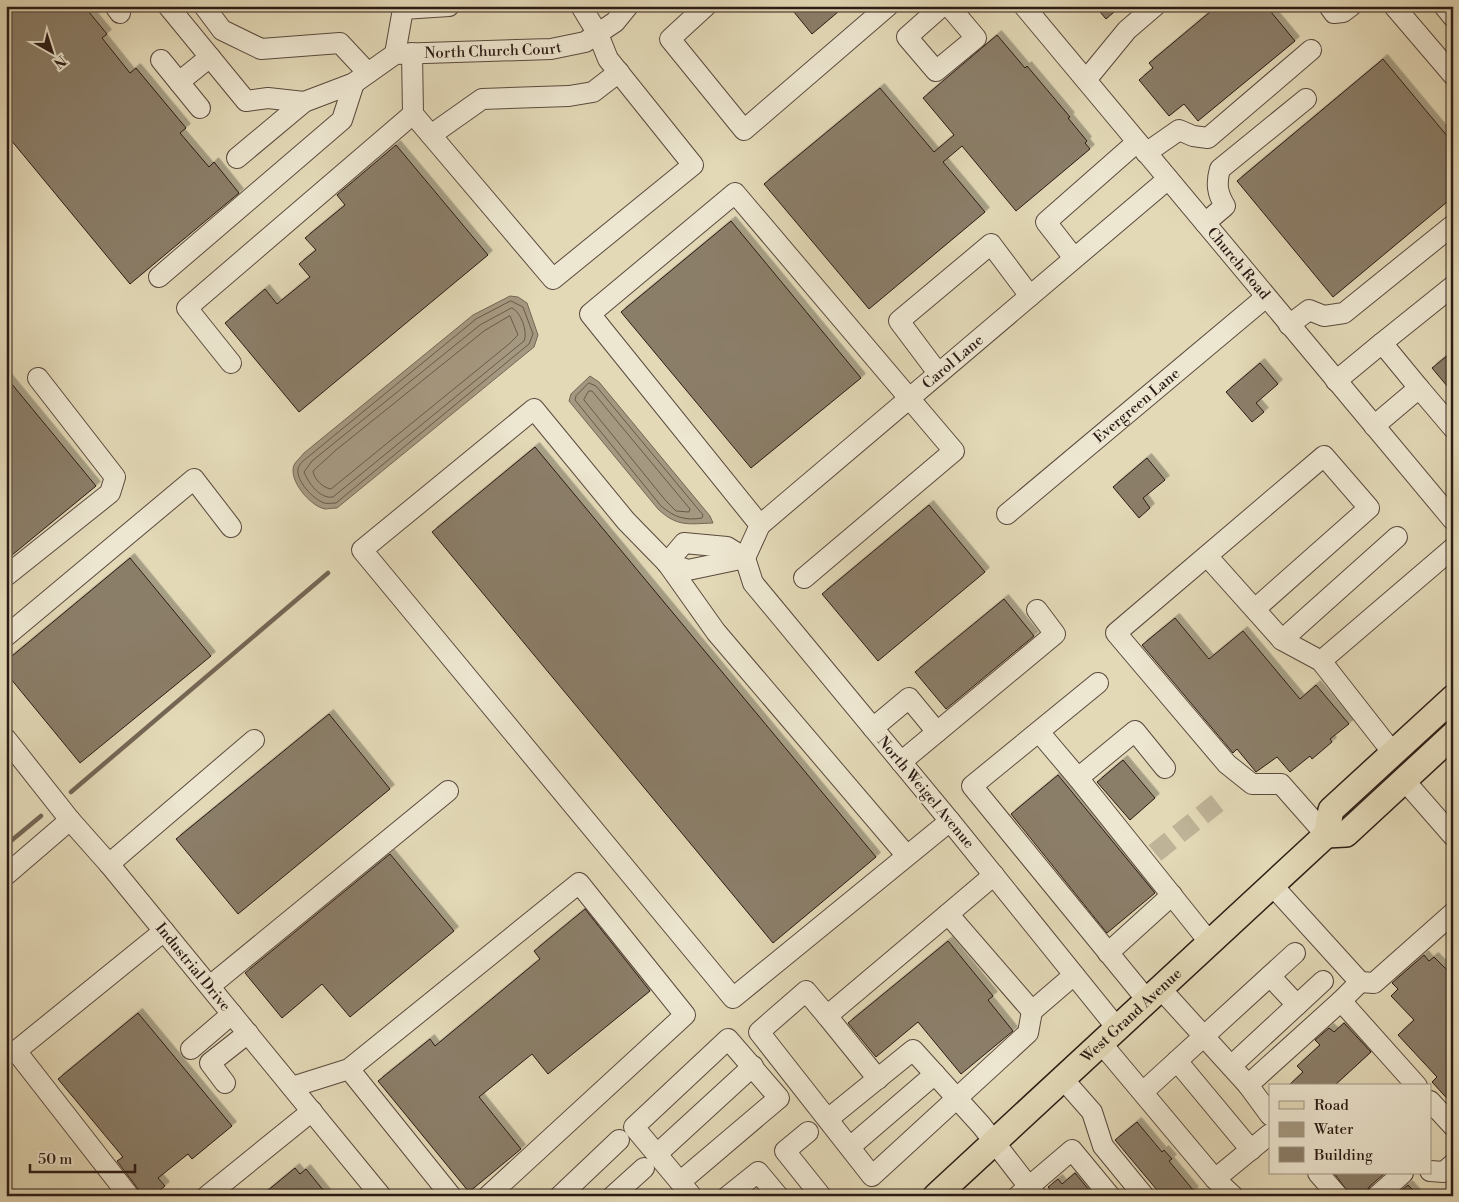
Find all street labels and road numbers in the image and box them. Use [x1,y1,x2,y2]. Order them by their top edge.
street label: North Church Court [424,38,564,63]
street label: Church Road [1203,223,1274,304]
street label: Carol Lane [918,331,987,393]
street label: Evergreen Lane [1090,364,1184,447]
street label: North Weigel Avenue [873,732,978,852]
street label: Industrial Drive [151,919,235,1015]
street label: West Grand Avenue [1076,964,1186,1068]

